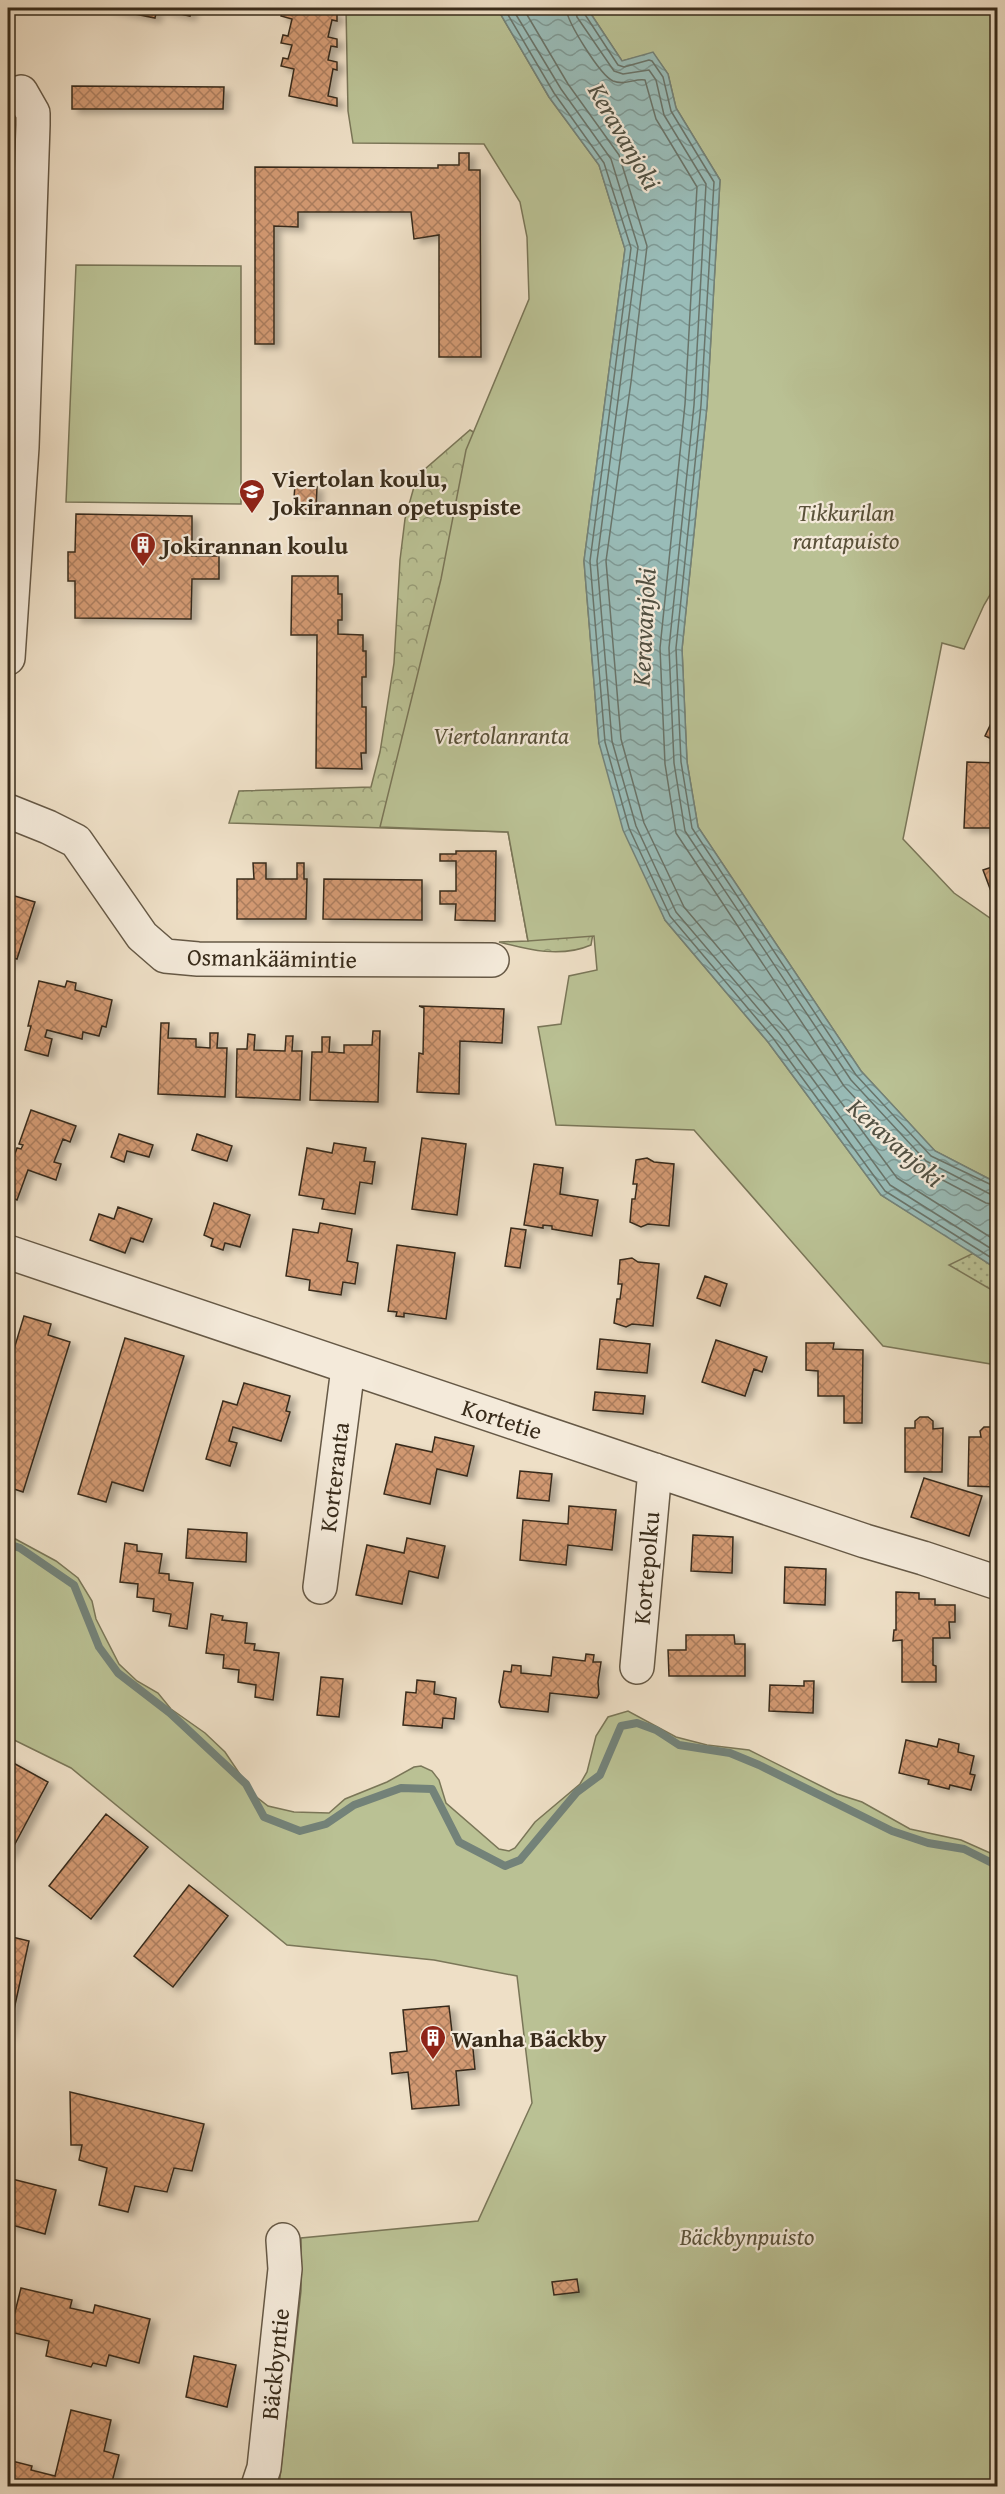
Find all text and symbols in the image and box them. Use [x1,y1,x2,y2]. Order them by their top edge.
water label: Keravanjoki [578,74,672,197]
place label: Viertolan koulu, Jokirannan opetuspiste [268,461,521,524]
school or university icon: Viertolan koulu, Jokirannan opetuspiste [237,477,267,515]
park label: Tikkurilan rantapuisto [793,495,899,558]
place label: Jokirannan koulu [158,528,348,563]
building icon: Jokirannan koulu [128,530,158,568]
water label: Keravanjoki [620,566,666,688]
park label: Viertolanranta [433,718,569,753]
street label: Osmankäämintie [187,939,357,977]
water label: Keravanjoki [838,1087,953,1196]
street label: Kortetie [457,1390,547,1448]
street label: Korteranta [310,1419,358,1534]
street label: Kortepolku [624,1510,668,1626]
place label: Wanha Bäckby [452,2021,607,2056]
building icon: Wanha Bäckby [418,2023,448,2061]
park label: Bäckbynpuisto [679,2219,814,2254]
street label: Bäckbyntie [252,2307,298,2421]

